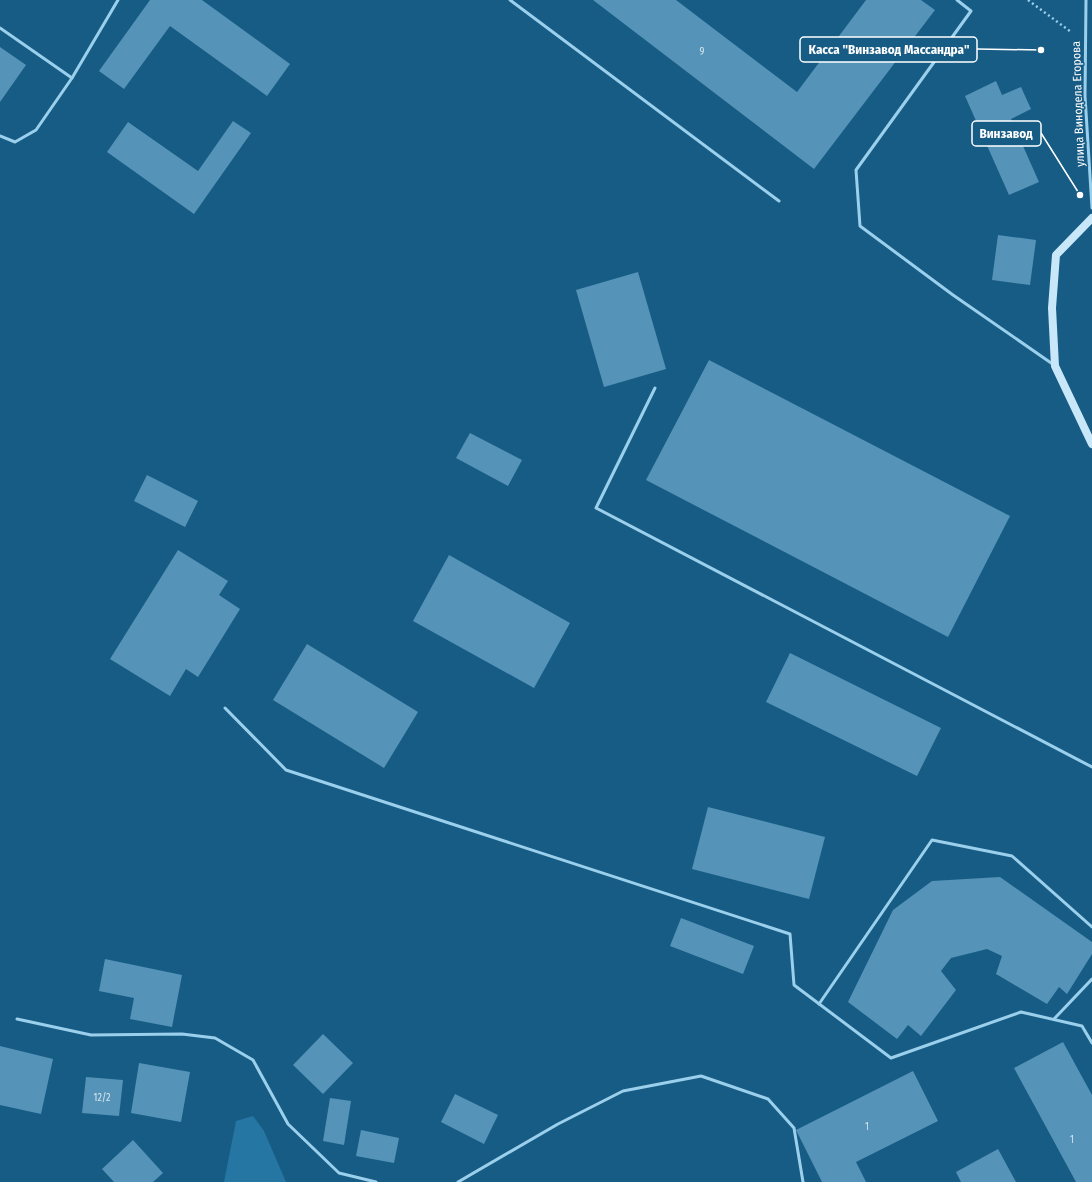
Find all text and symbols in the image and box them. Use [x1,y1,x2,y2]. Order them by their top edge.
callout: Касса "Винзавод Массандра" [800,37,977,62]
street label: улица Винодела Егорова [1069,41,1087,167]
text: Касса "Винзавод Массандра" [809,42,969,57]
house number: 9 [700,46,705,58]
callout: Винзавод [972,121,1041,146]
text: Винзавод [979,126,1033,141]
house number: 12/2 [94,1092,111,1104]
house number: 1 [865,1121,869,1133]
house number: 1 [1070,1134,1074,1146]

